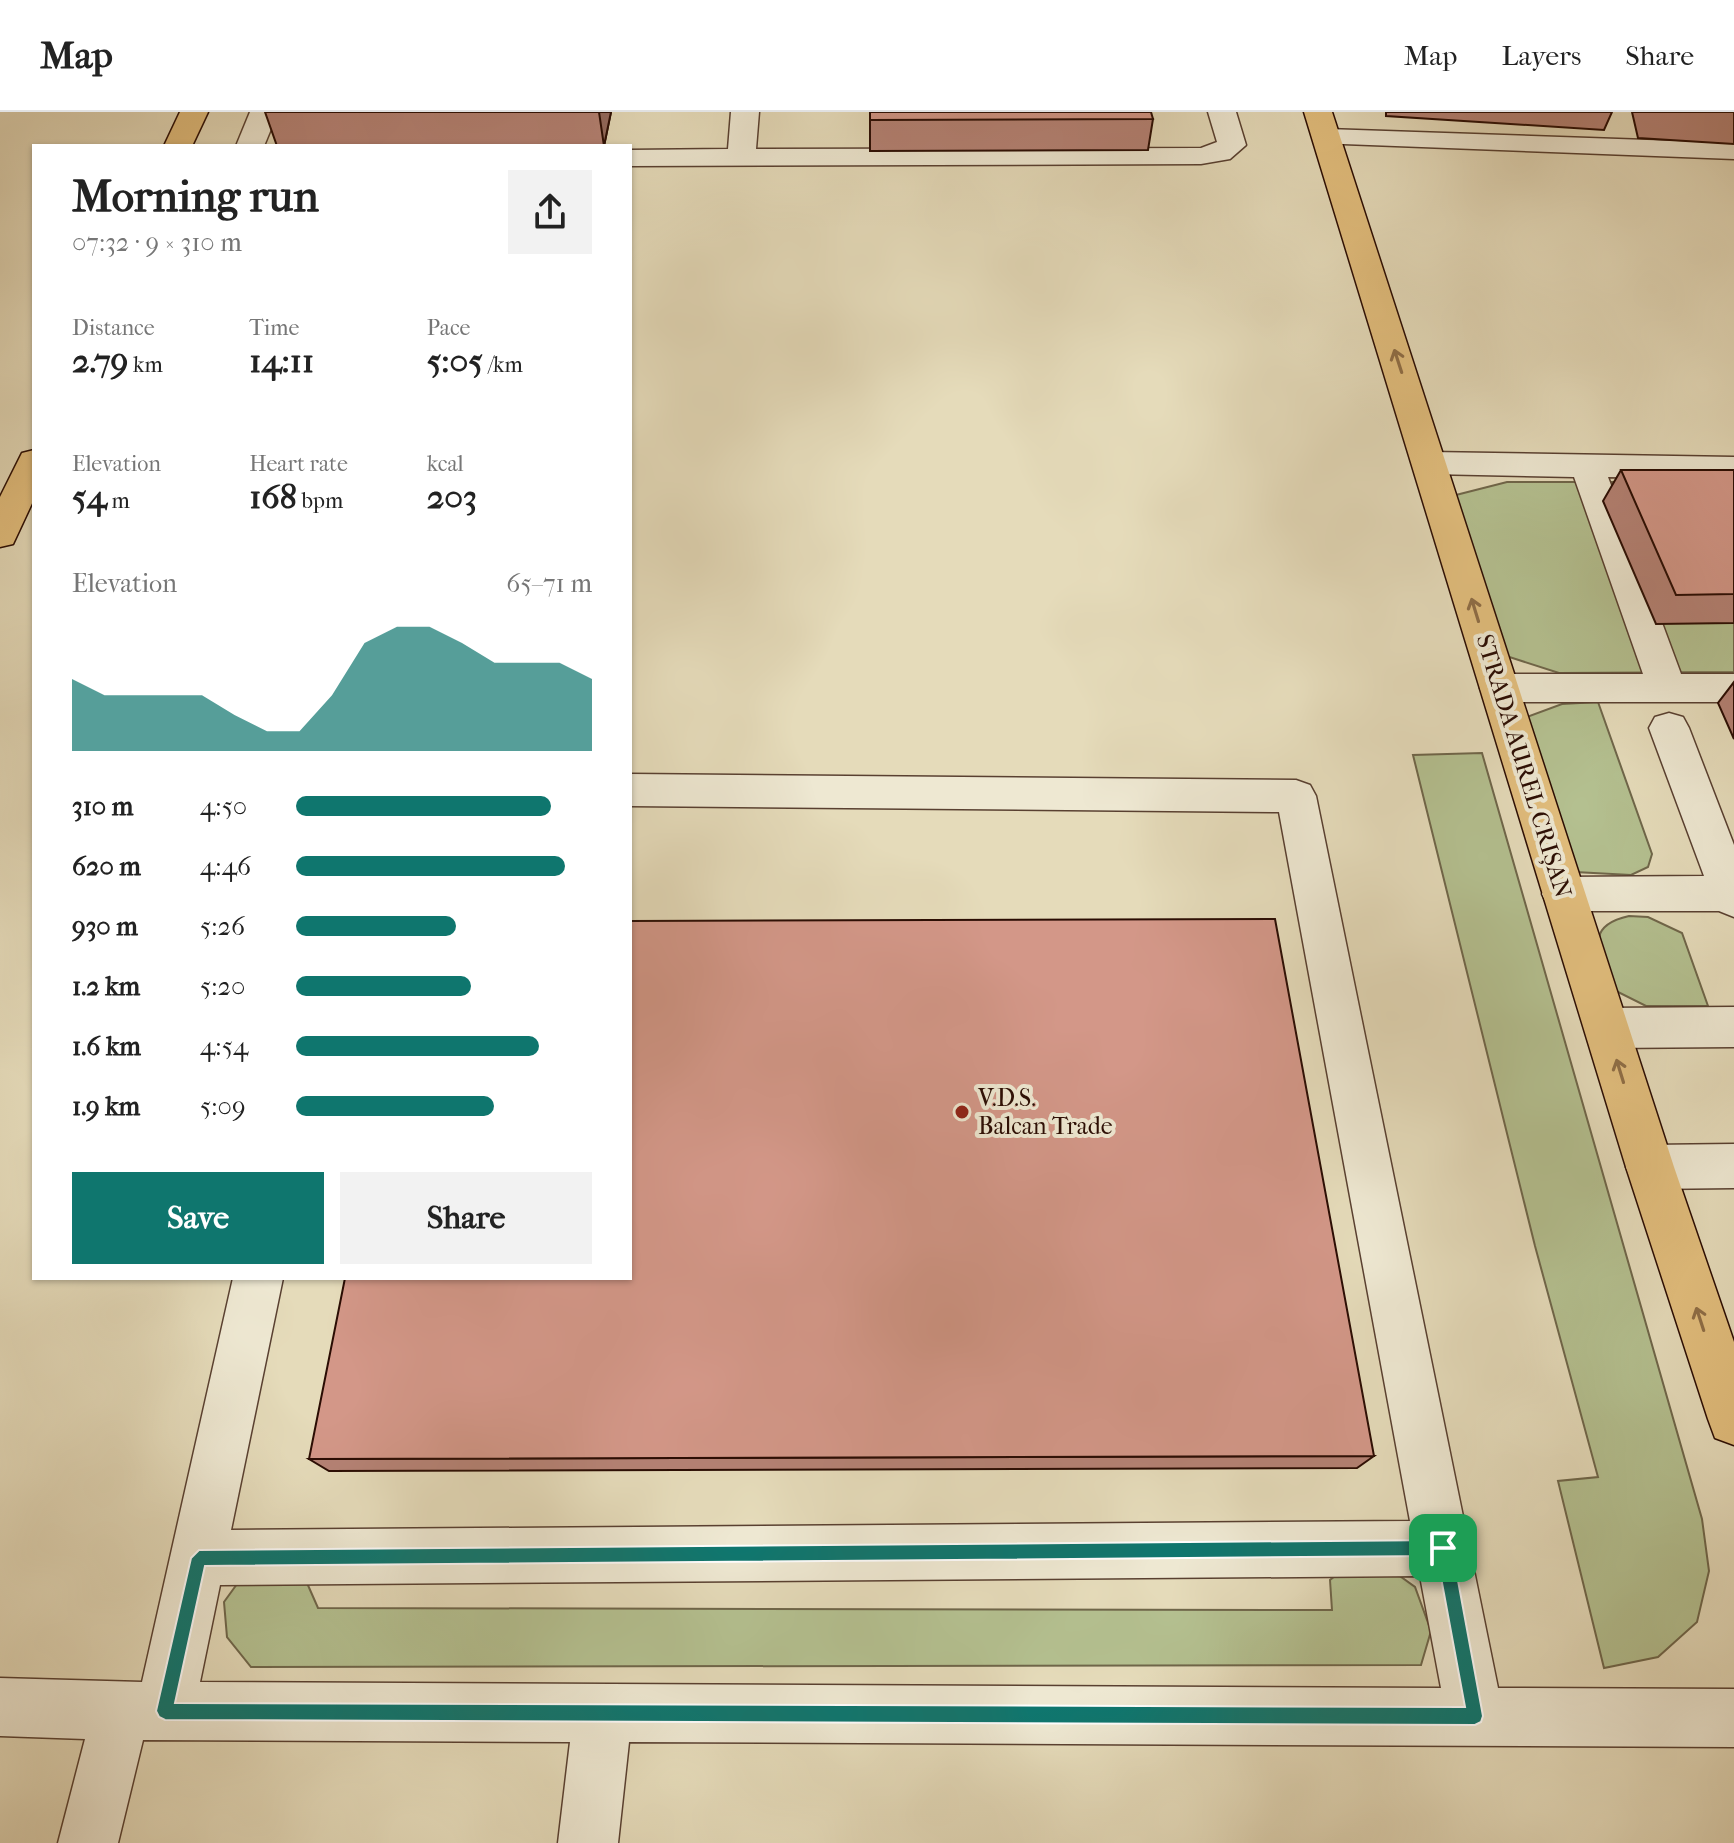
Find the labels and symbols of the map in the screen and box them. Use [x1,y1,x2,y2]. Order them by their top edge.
one-way arrow [1390,349,1405,375]
one-way arrow [1467,597,1482,623]
street label: STRADA AUREL CRIȘAN [1470,631,1577,902]
one-way arrow [1612,1059,1627,1085]
place label: V.D.S. Balcan Trade [977,1084,1113,1140]
marker: V.D.S. Balcan Trade [953,1103,971,1121]
one-way arrow [1692,1306,1707,1331]
pin [1409,1514,1477,1582]

